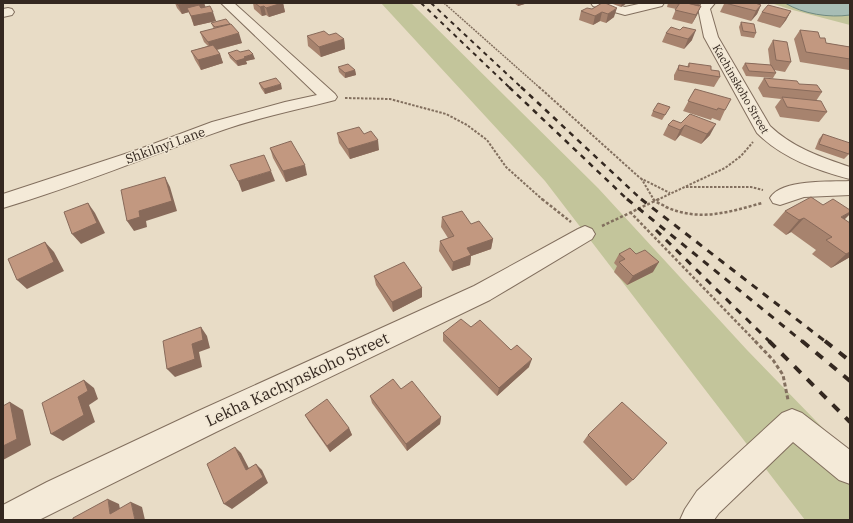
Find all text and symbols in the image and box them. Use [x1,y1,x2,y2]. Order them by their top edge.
street label: Kachinskoho Street [710,42,772,136]
street label: Shkilnyi Lane [123,123,207,168]
street label: Lekha Kachynskoho Street [202,328,392,430]

